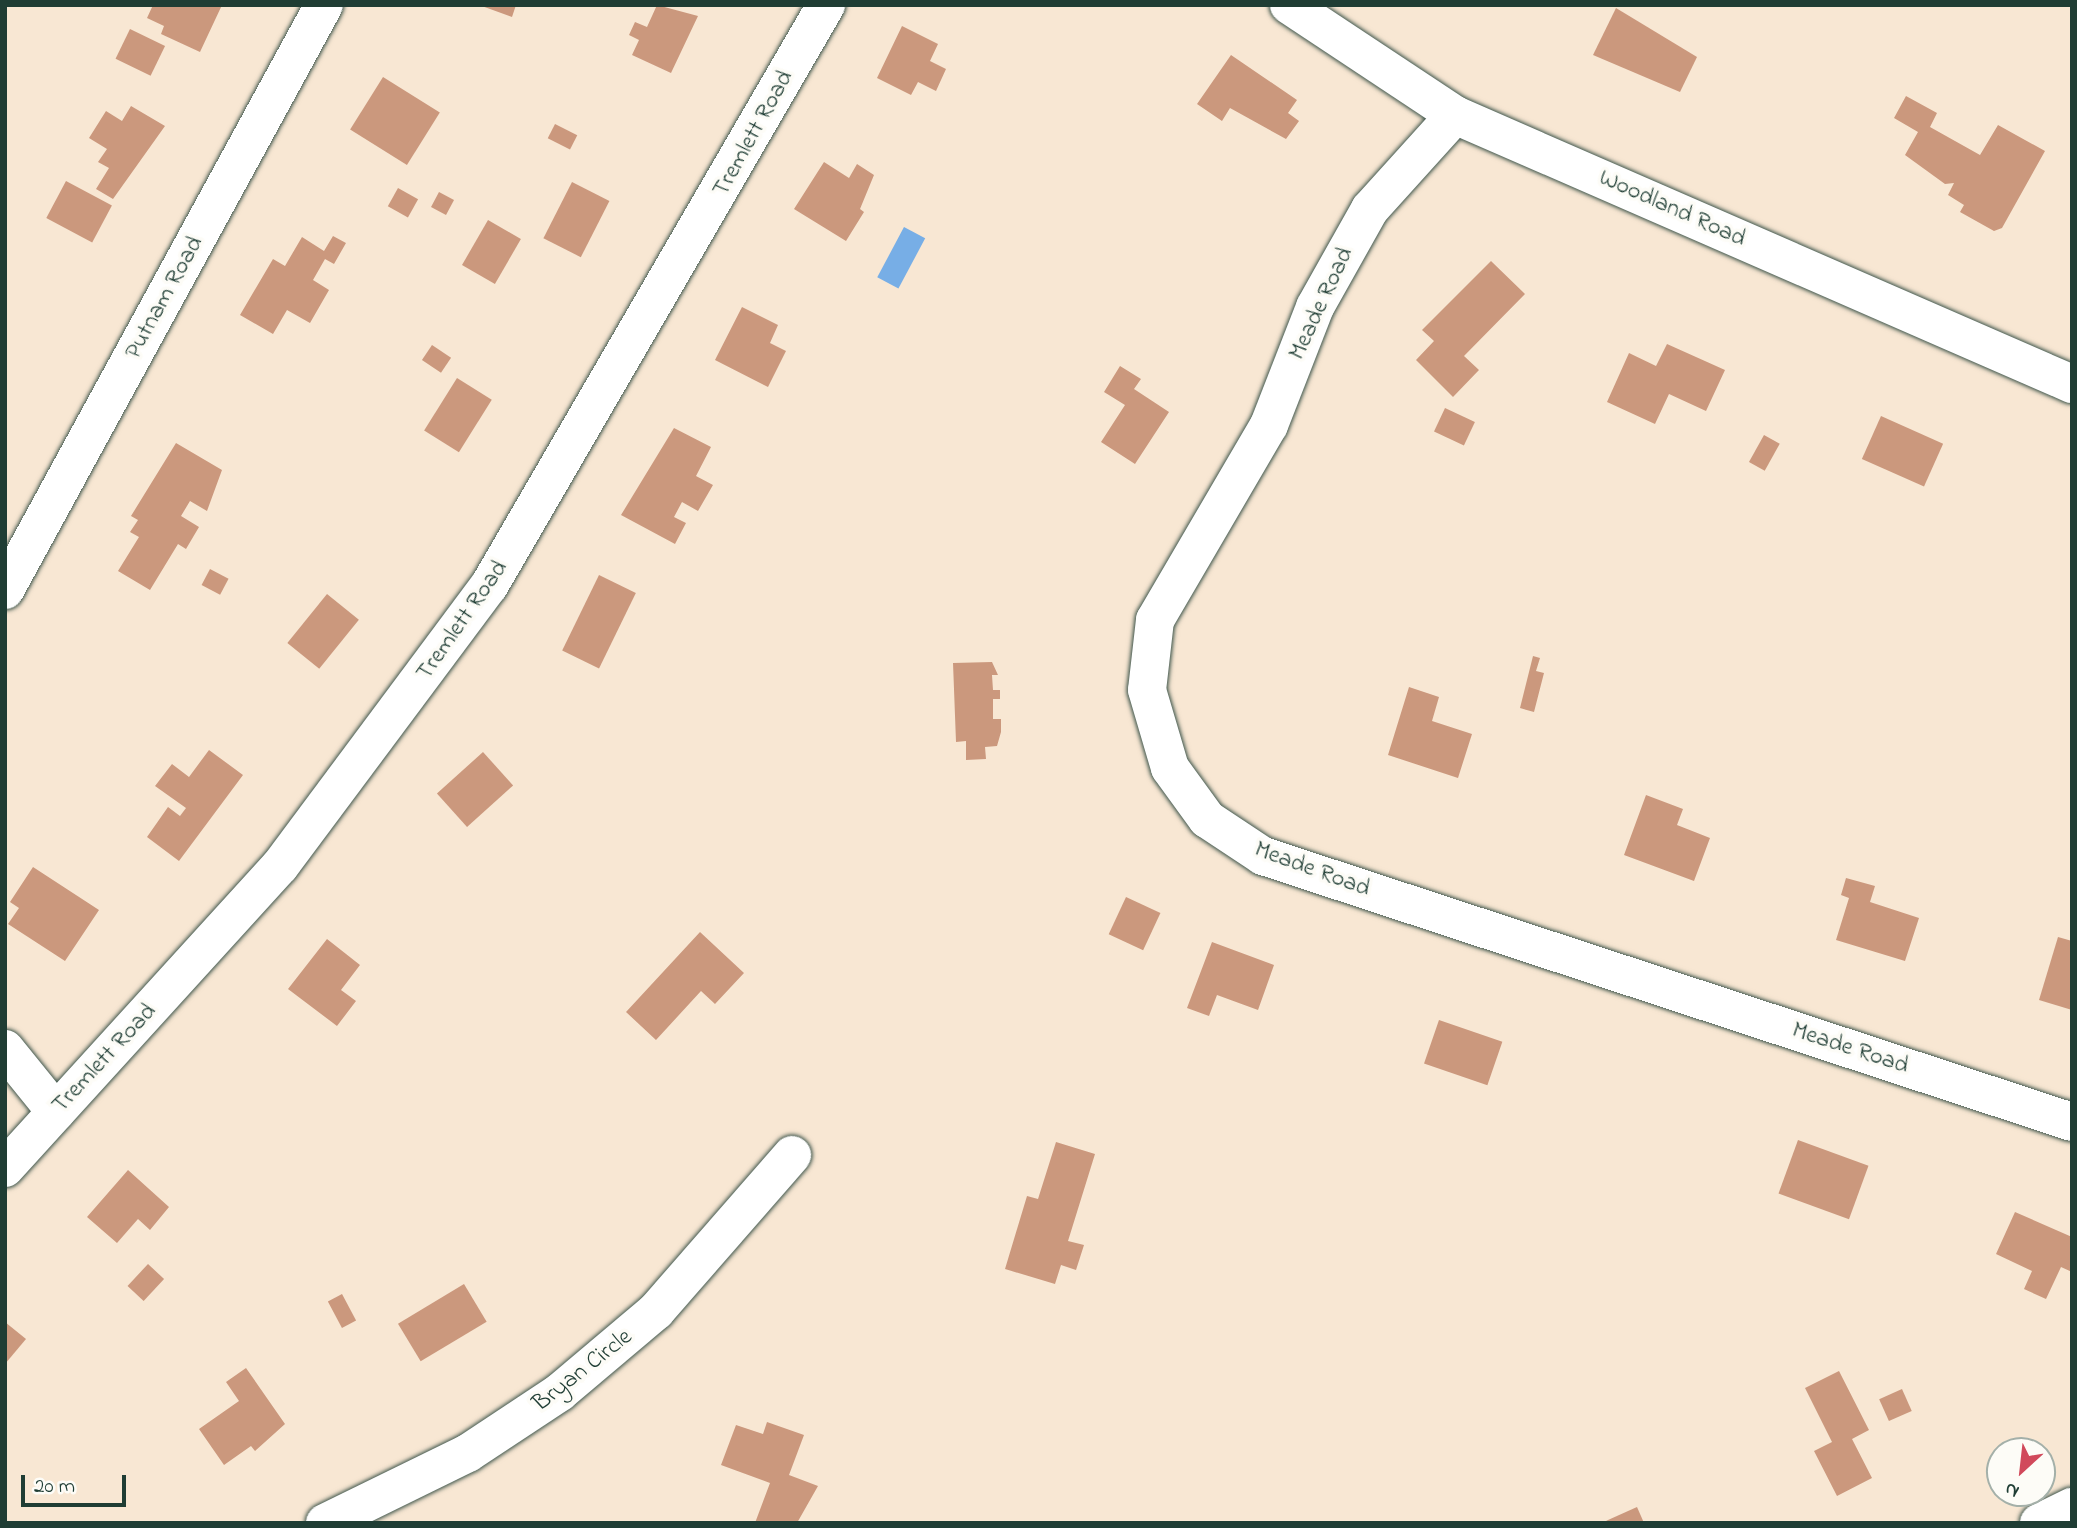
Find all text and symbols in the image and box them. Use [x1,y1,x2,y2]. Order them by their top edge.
street label: Tremlett Road [708,66,800,202]
street label: Woodland Road [1594,164,1750,254]
street label: Putnam Road [119,232,211,364]
street label: Meade Road [1283,243,1361,365]
street label: Tremlett Road [411,556,515,686]
street label: Meade Road [1250,836,1374,904]
street label: Tremlett Road [47,998,163,1120]
street label: Meade Road [1788,1017,1912,1081]
street label: Bryan Circle [528,1323,638,1419]
north arrow [1986,1437,2056,1507]
scale bar [24,1462,130,1506]
text: 20 m [34,1472,75,1502]
text: N [2000,1474,2024,1504]

